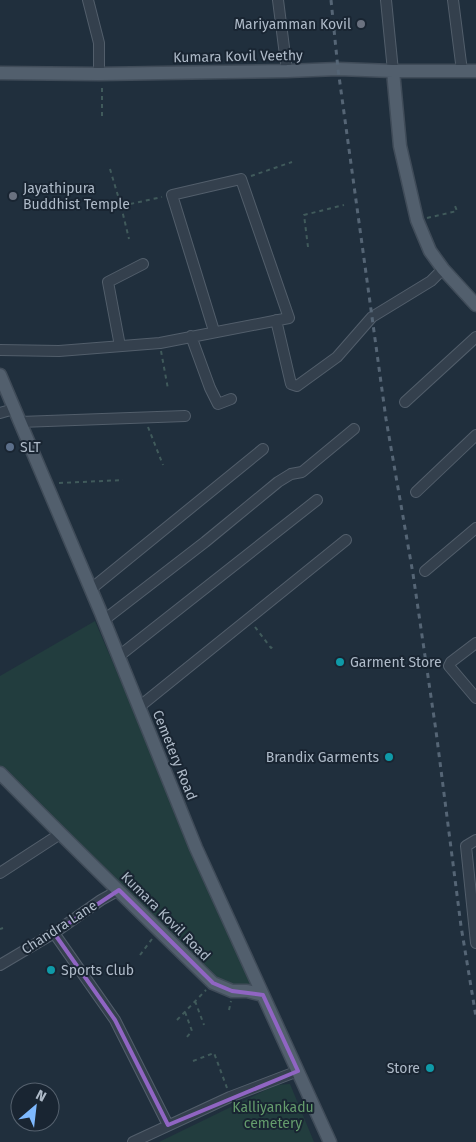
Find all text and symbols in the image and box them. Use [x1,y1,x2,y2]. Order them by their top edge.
place label: Mariyamman Kovil [234,16,351,33]
marker: Mariyamman Kovil [355,18,367,30]
street label: Kumara Kovil Veethy [173,47,303,66]
place label: Jayathipura Buddhist Temple [23,180,130,213]
marker: Jayathipura Buddhist Temple [7,190,19,202]
place label: SLT [20,439,41,456]
marker: SLT [4,441,16,453]
place label: Garment Store [350,654,442,671]
marker: Garment Store [334,656,346,668]
street label: Cemetery Road [149,708,200,803]
place label: Brandix Garments [266,749,379,766]
marker: Brandix Garments [383,751,395,763]
street label: Kumara Kovil Road [117,868,214,965]
street label: Chandra Lane [18,897,100,958]
place label: Sports Club [61,962,134,979]
marker: Sports Club [45,964,57,976]
place label: Store [387,1060,420,1077]
marker: Store [424,1062,436,1074]
north arrow [10,1082,60,1132]
text: N [33,1086,49,1106]
park label: Kalliyankadu cemetery [232,1099,314,1132]

